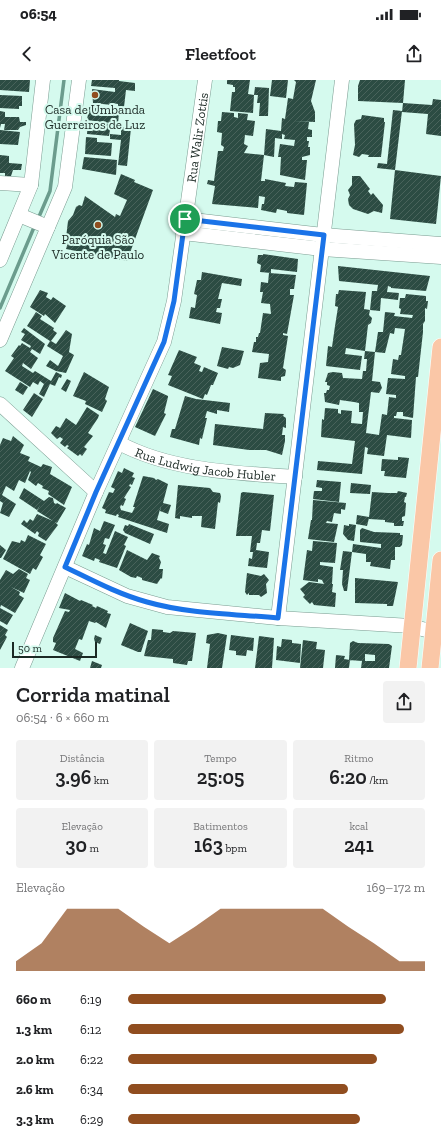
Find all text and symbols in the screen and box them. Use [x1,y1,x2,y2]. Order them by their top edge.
text: 06:54 [20,5,57,23]
icon: back [16,43,38,65]
text: Fleetfoot [185,43,256,65]
icon: share [403,43,425,65]
marker: Casa de Umbanda Guerreiros de Luz [90,90,100,100]
street label: Rua Walir Zottis [183,91,211,183]
place label: Casa de Umbanda Guerreiros de Luz [45,102,146,132]
pin [168,202,202,236]
icon: arrive [174,208,196,230]
marker: Paróquia São Vicente de Paulo [93,220,103,230]
place label: Paróquia São Vicente de Paulo [51,232,145,262]
street label: Rua Ludwig Jacob Hubler [133,444,276,483]
scale bar [12,640,97,659]
text: 50 m [18,642,42,655]
text: Corrida matinal [16,681,170,708]
button: share [383,681,425,723]
text: 06:54 · 6 × 660 m [16,710,109,725]
text: Distância [60,752,105,765]
text: Tempo [204,752,237,765]
text: Ritmo [344,752,373,765]
text: 3.96 [55,765,91,789]
text: 25:05 [197,765,244,789]
text: 6:20 [329,765,367,789]
text: km [91,774,109,787]
text: /km [367,774,388,787]
text: Elevação [62,820,103,833]
text: Batimentos [193,820,248,833]
text: kcal [349,820,368,833]
text: 30 [65,833,87,857]
text: 163 [194,833,223,857]
text: 241 [344,833,374,857]
text: m [87,842,99,855]
text: bpm [223,842,247,855]
text: Elevação [16,880,65,895]
text: 169–172 m [367,880,425,895]
text: 660 m [16,992,51,1007]
text: 6:19 [80,992,102,1007]
text: 1.3 km [16,1022,52,1037]
text: 6:12 [80,1022,102,1037]
text: 2.0 km [16,1052,54,1067]
text: 6:22 [80,1052,103,1067]
text: 2.6 km [16,1082,54,1097]
text: 6:34 [80,1082,103,1097]
text: 3.3 km [16,1112,54,1127]
text: 6:29 [80,1112,103,1127]

